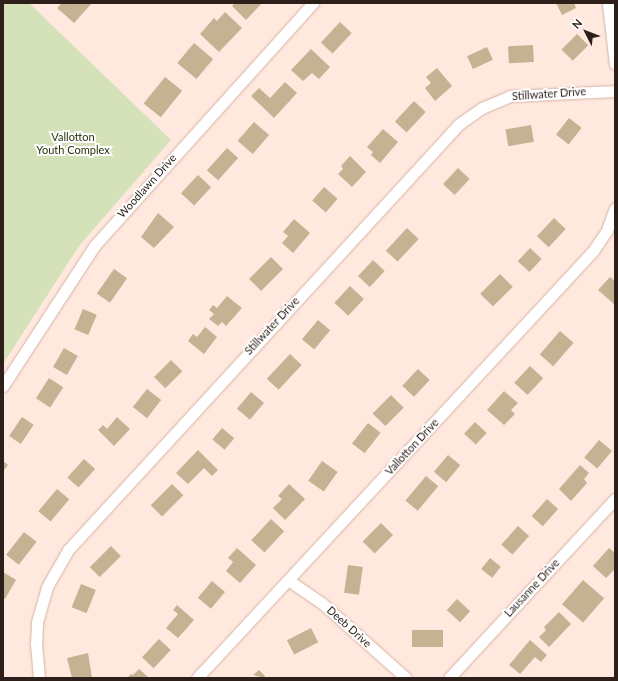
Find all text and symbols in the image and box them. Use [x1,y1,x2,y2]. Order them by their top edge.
north arrow [566,12,606,52]
text: N [569,16,584,31]
street label: Stillwater Drive [511,85,587,103]
park label: Vallotton Youth Complex [36,131,110,157]
street label: Woodlawn Drive [115,151,179,221]
street label: Stillwater Drive [242,294,302,358]
street label: Vallotton Drive [383,416,441,478]
street label: Lausanne Drive [502,556,562,620]
street label: Deeb Drive [324,604,374,650]

